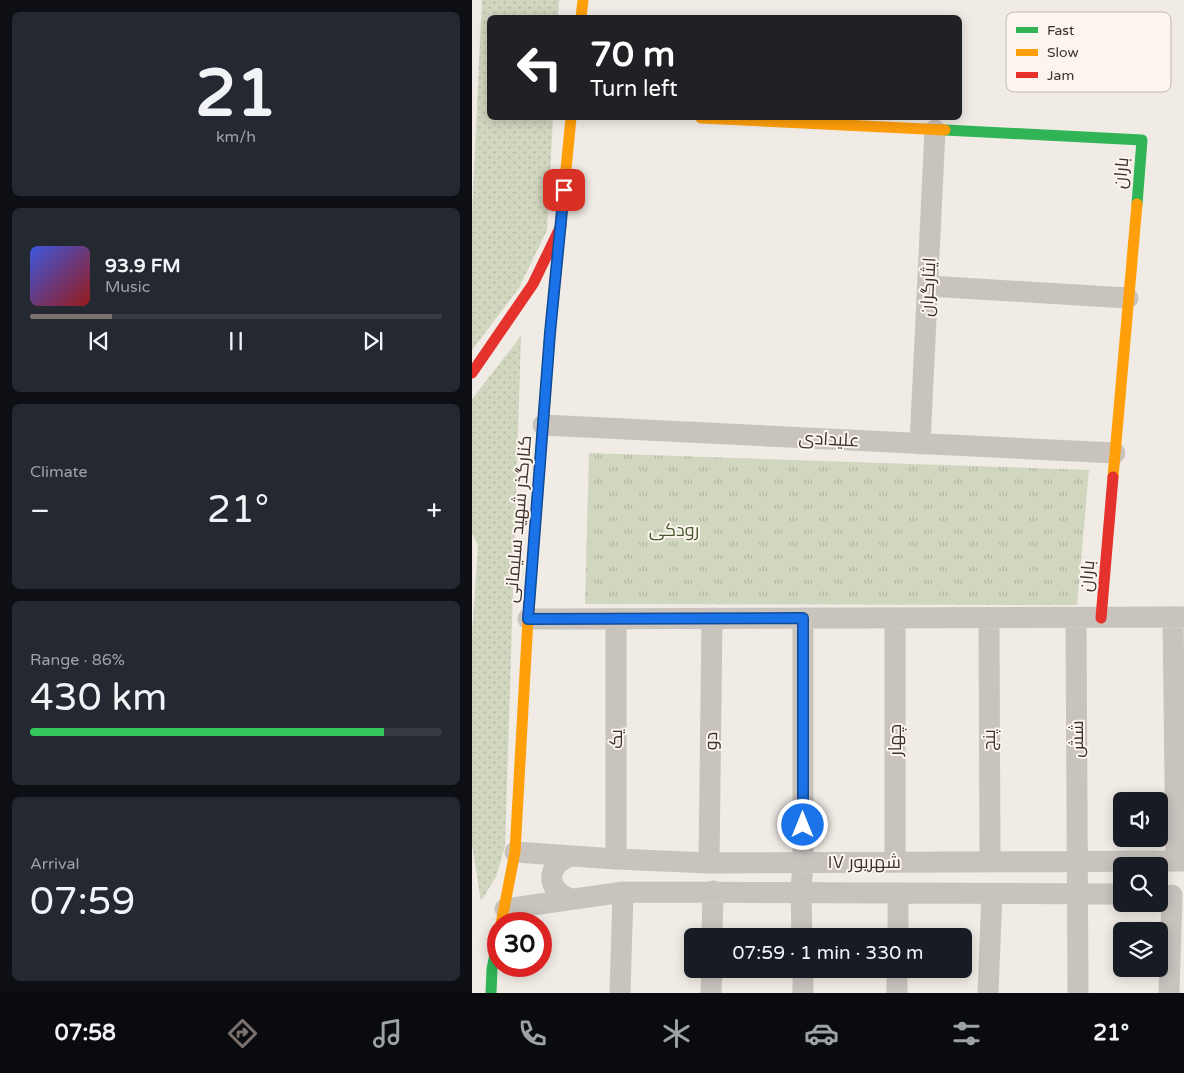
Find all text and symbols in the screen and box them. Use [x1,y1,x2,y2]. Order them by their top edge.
legend [1006,12,1171,92]
text: Fast [1047,22,1075,39]
text: 70 m [590,34,675,76]
icon: left [507,35,572,100]
text: Slow [1047,44,1079,61]
text: 21 [195,55,277,134]
text: Jam [1047,67,1074,84]
text: Turn left [590,76,678,102]
text: km/h [216,127,256,147]
street label: باران [1109,156,1133,190]
pin [543,169,585,211]
icon: arrive [550,176,578,204]
text: 93.9 FM [105,255,181,277]
street label: ایثارگران [915,257,941,317]
text: Music [105,277,150,297]
icon: previous [85,327,113,355]
icon: pause [222,327,250,355]
icon: next [359,327,387,355]
street label: علیدادی [798,426,860,452]
street label: کنارگذر شهید سلیمانی [500,434,536,604]
text: Climate [30,462,88,482]
text: 21° [207,487,269,533]
text: − [30,494,50,528]
text: + [426,494,442,528]
park label: رودکی [649,519,699,541]
street label: باران [1075,559,1099,593]
text: Range · 86% [30,650,125,670]
text: 430 km [30,675,167,721]
street label: شش [1066,720,1088,758]
street label: چهار [884,724,907,757]
street label: یک [605,729,627,749]
street label: پنج [978,729,1001,751]
street label: دو [700,732,722,750]
map controls [1113,792,1168,977]
button: sound [1113,792,1168,847]
position arrow [776,798,828,850]
street label: ۱۷ شهریور [827,851,901,873]
text: Arrival [30,854,79,874]
button: search [1113,857,1168,912]
text: 07:59 [30,879,135,925]
speed limit sign: 30 [487,912,552,977]
button: layers [1113,922,1168,977]
text: 07:59 · 1 min · 330 m [732,942,924,964]
icon: directions [225,1016,260,1051]
icon: music [370,1016,405,1051]
icon: phone [515,1016,550,1051]
icon: climate [659,1016,694,1051]
icon: car [804,1016,839,1051]
icon: filters [949,1016,984,1051]
text: 07:58 [55,1020,116,1046]
text: 21° [1093,1020,1129,1046]

